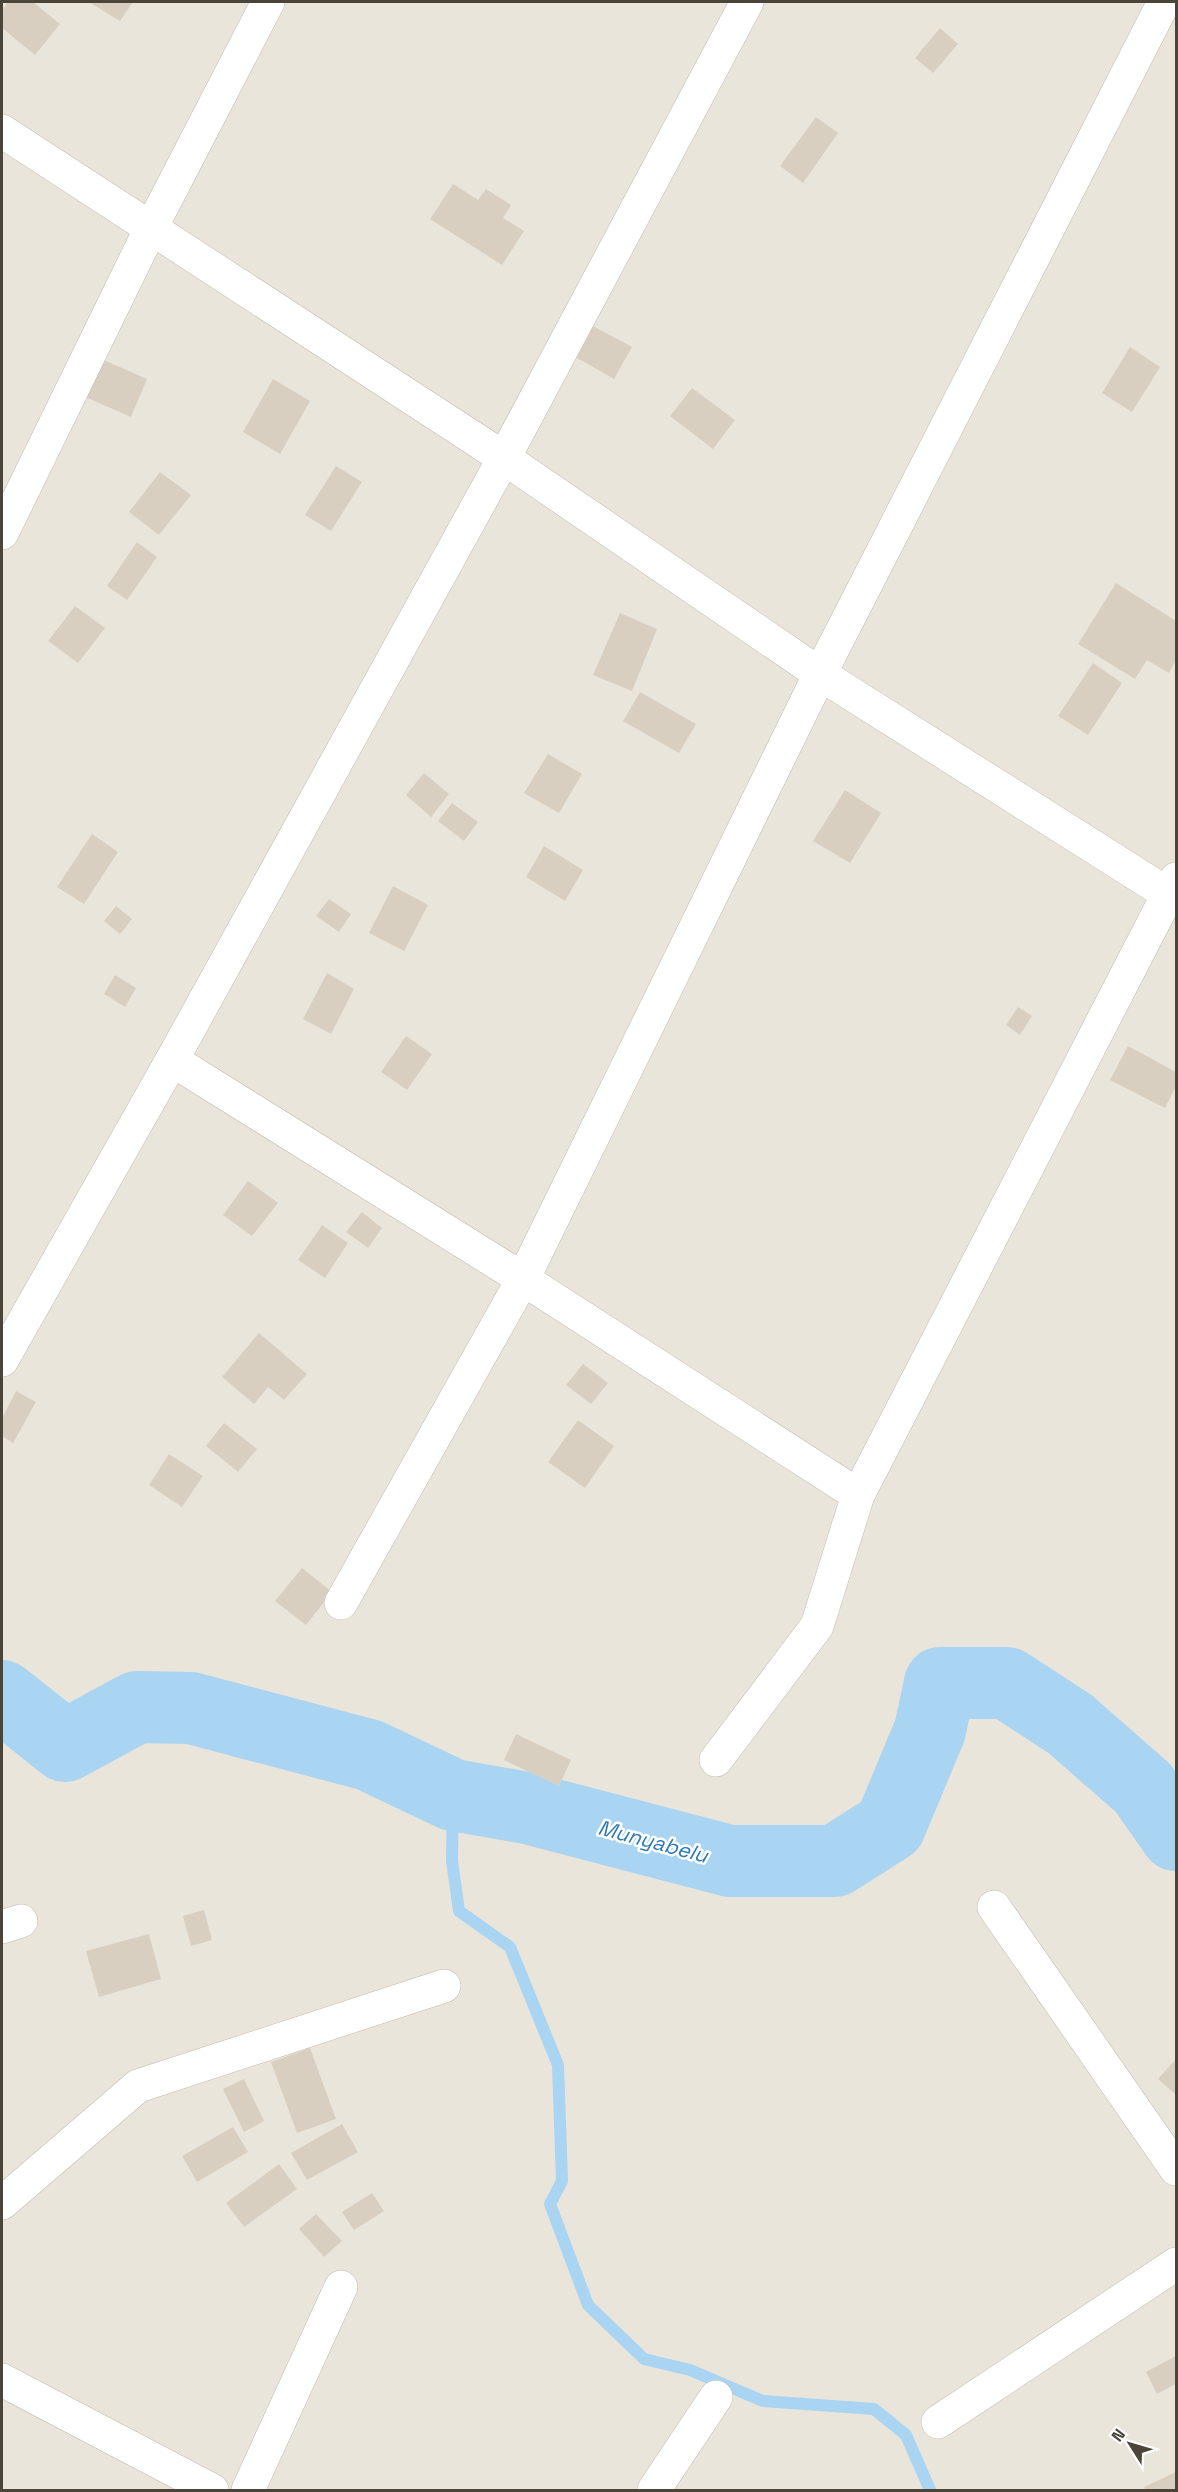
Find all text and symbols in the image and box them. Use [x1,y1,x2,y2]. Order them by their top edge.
water label: Munyabelu [595,1813,712,1869]
north arrow [1100,2414,1160,2474]
text: N [1107,2425,1130,2446]

